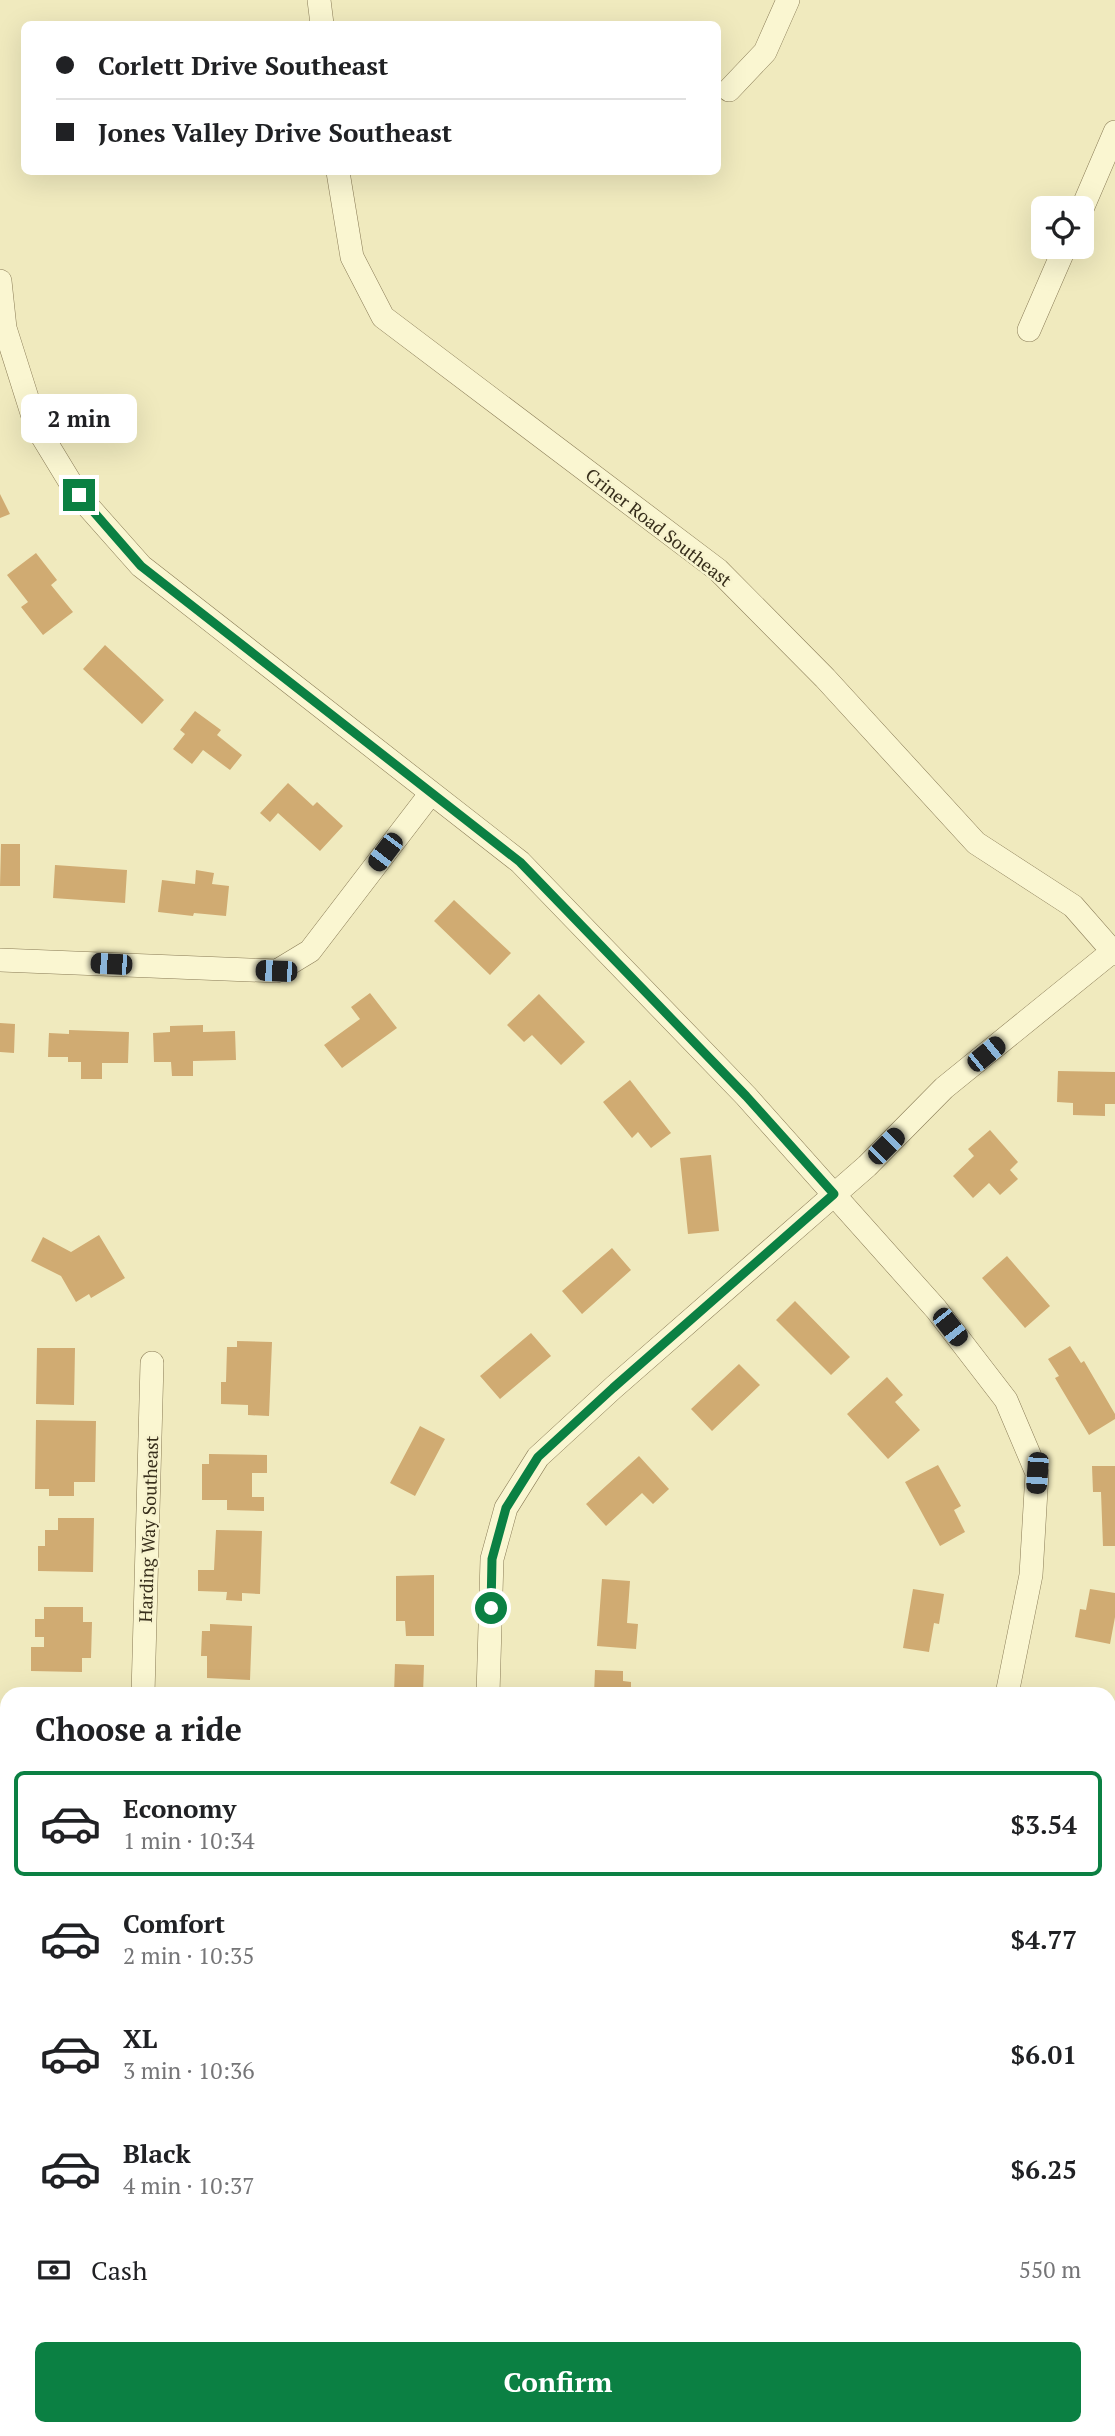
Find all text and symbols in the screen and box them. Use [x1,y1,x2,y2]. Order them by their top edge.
text: Corlett Drive Southeast [98,48,388,82]
text: Jones Valley Drive Southeast [98,115,452,149]
map controls [1031,196,1094,259]
button: locate [1031,196,1094,259]
callout: 2 min [21,393,137,442]
text: 2 min [48,403,110,434]
street label: Criner Road Southeast [581,462,737,592]
route end [63,479,95,511]
car [364,829,407,875]
car [90,952,133,976]
car [255,960,298,982]
car [964,1033,1009,1075]
car [864,1124,909,1168]
car [929,1304,972,1350]
street label: Harding Way Southeast [133,1435,163,1623]
car [1026,1451,1049,1495]
route start [475,1592,507,1624]
text: Choose a ride [35,1708,242,1750]
text: Economy [123,1791,236,1825]
icon: car [39,1792,102,1855]
text: $3.54 [1011,1807,1077,1841]
text: 1 min · 10:34 [123,1825,255,1856]
text: Comfort [123,1906,225,1940]
icon: car [39,1907,102,1970]
text: $4.77 [1011,1922,1077,1956]
text: 2 min · 10:35 [123,1940,255,1971]
text: XL [123,2021,157,2055]
icon: car [39,2022,102,2085]
text: $6.01 [1011,2037,1077,2071]
text: 3 min · 10:36 [123,2055,255,2086]
text: Black [123,2136,191,2170]
icon: car [39,2137,102,2200]
text: $6.25 [1011,2152,1077,2186]
text: 4 min · 10:37 [123,2170,255,2201]
icon: cash [35,2251,73,2289]
text: Cash [91,2253,147,2287]
text: 550 m [1019,2254,1081,2285]
button: Confirm [35,2342,1081,2422]

